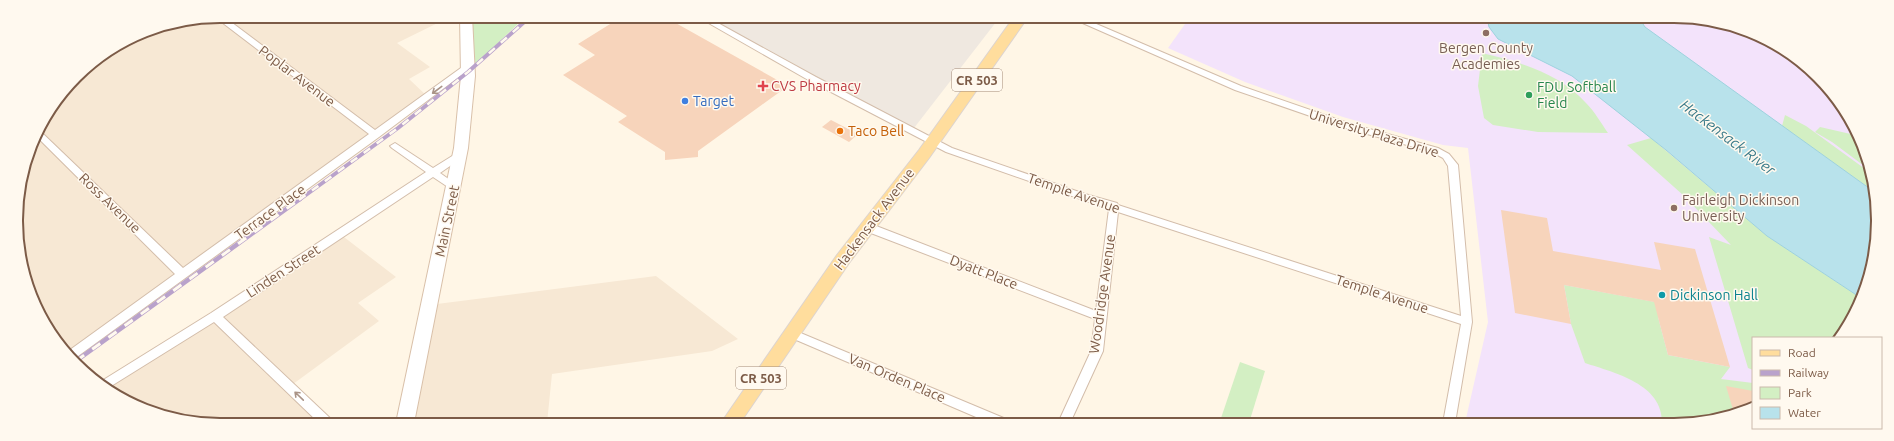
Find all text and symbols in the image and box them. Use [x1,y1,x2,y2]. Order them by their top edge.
marker: Bergen County Academies [1481,28,1491,38]
place label: Bergen County Academies [1439,40,1533,72]
street label: Poplar Avenue [256,42,338,110]
road number: CR 503 [952,69,1002,91]
place label: CVS Pharmacy [771,78,861,94]
place label: FDU Softball Field [1537,79,1616,111]
marker: CVS Pharmacy [758,81,768,91]
one-way arrow [432,86,443,94]
marker: FDU Softball Field [1524,90,1534,100]
place label: Target [693,93,735,109]
marker: Target [680,96,690,106]
water label: Hackensack River [1677,96,1780,179]
street label: University Plaza Drive [1307,106,1441,160]
place label: Taco Bell [848,123,905,139]
marker: Taco Bell [835,126,845,136]
street label: Hackensack Avenue [831,165,917,273]
street label: Ross Avenue [76,170,144,236]
street label: Temple Avenue [1026,170,1122,216]
street label: Terrace Place [232,181,308,243]
street label: Main Street [432,183,463,258]
place label: Fairleigh Dickinson University [1682,192,1799,224]
marker: Fairleigh Dickinson University [1669,203,1679,213]
street label: Woodridge Avenue [1086,233,1118,355]
street label: Linden Street [243,241,323,301]
street label: Dyatt Place [948,252,1020,292]
street label: Temple Avenue [1333,271,1431,317]
place label: Dickinson Hall [1670,287,1758,303]
marker: Dickinson Hall [1657,290,1667,300]
legend [1752,337,1882,429]
text: Road [1788,346,1816,359]
street label: Van Orden Place [846,350,948,406]
text: Railway [1788,366,1829,379]
road number: CR 503 [736,367,786,389]
text: Park [1788,386,1812,399]
one-way arrow [294,391,304,401]
text: Water [1788,406,1821,419]

